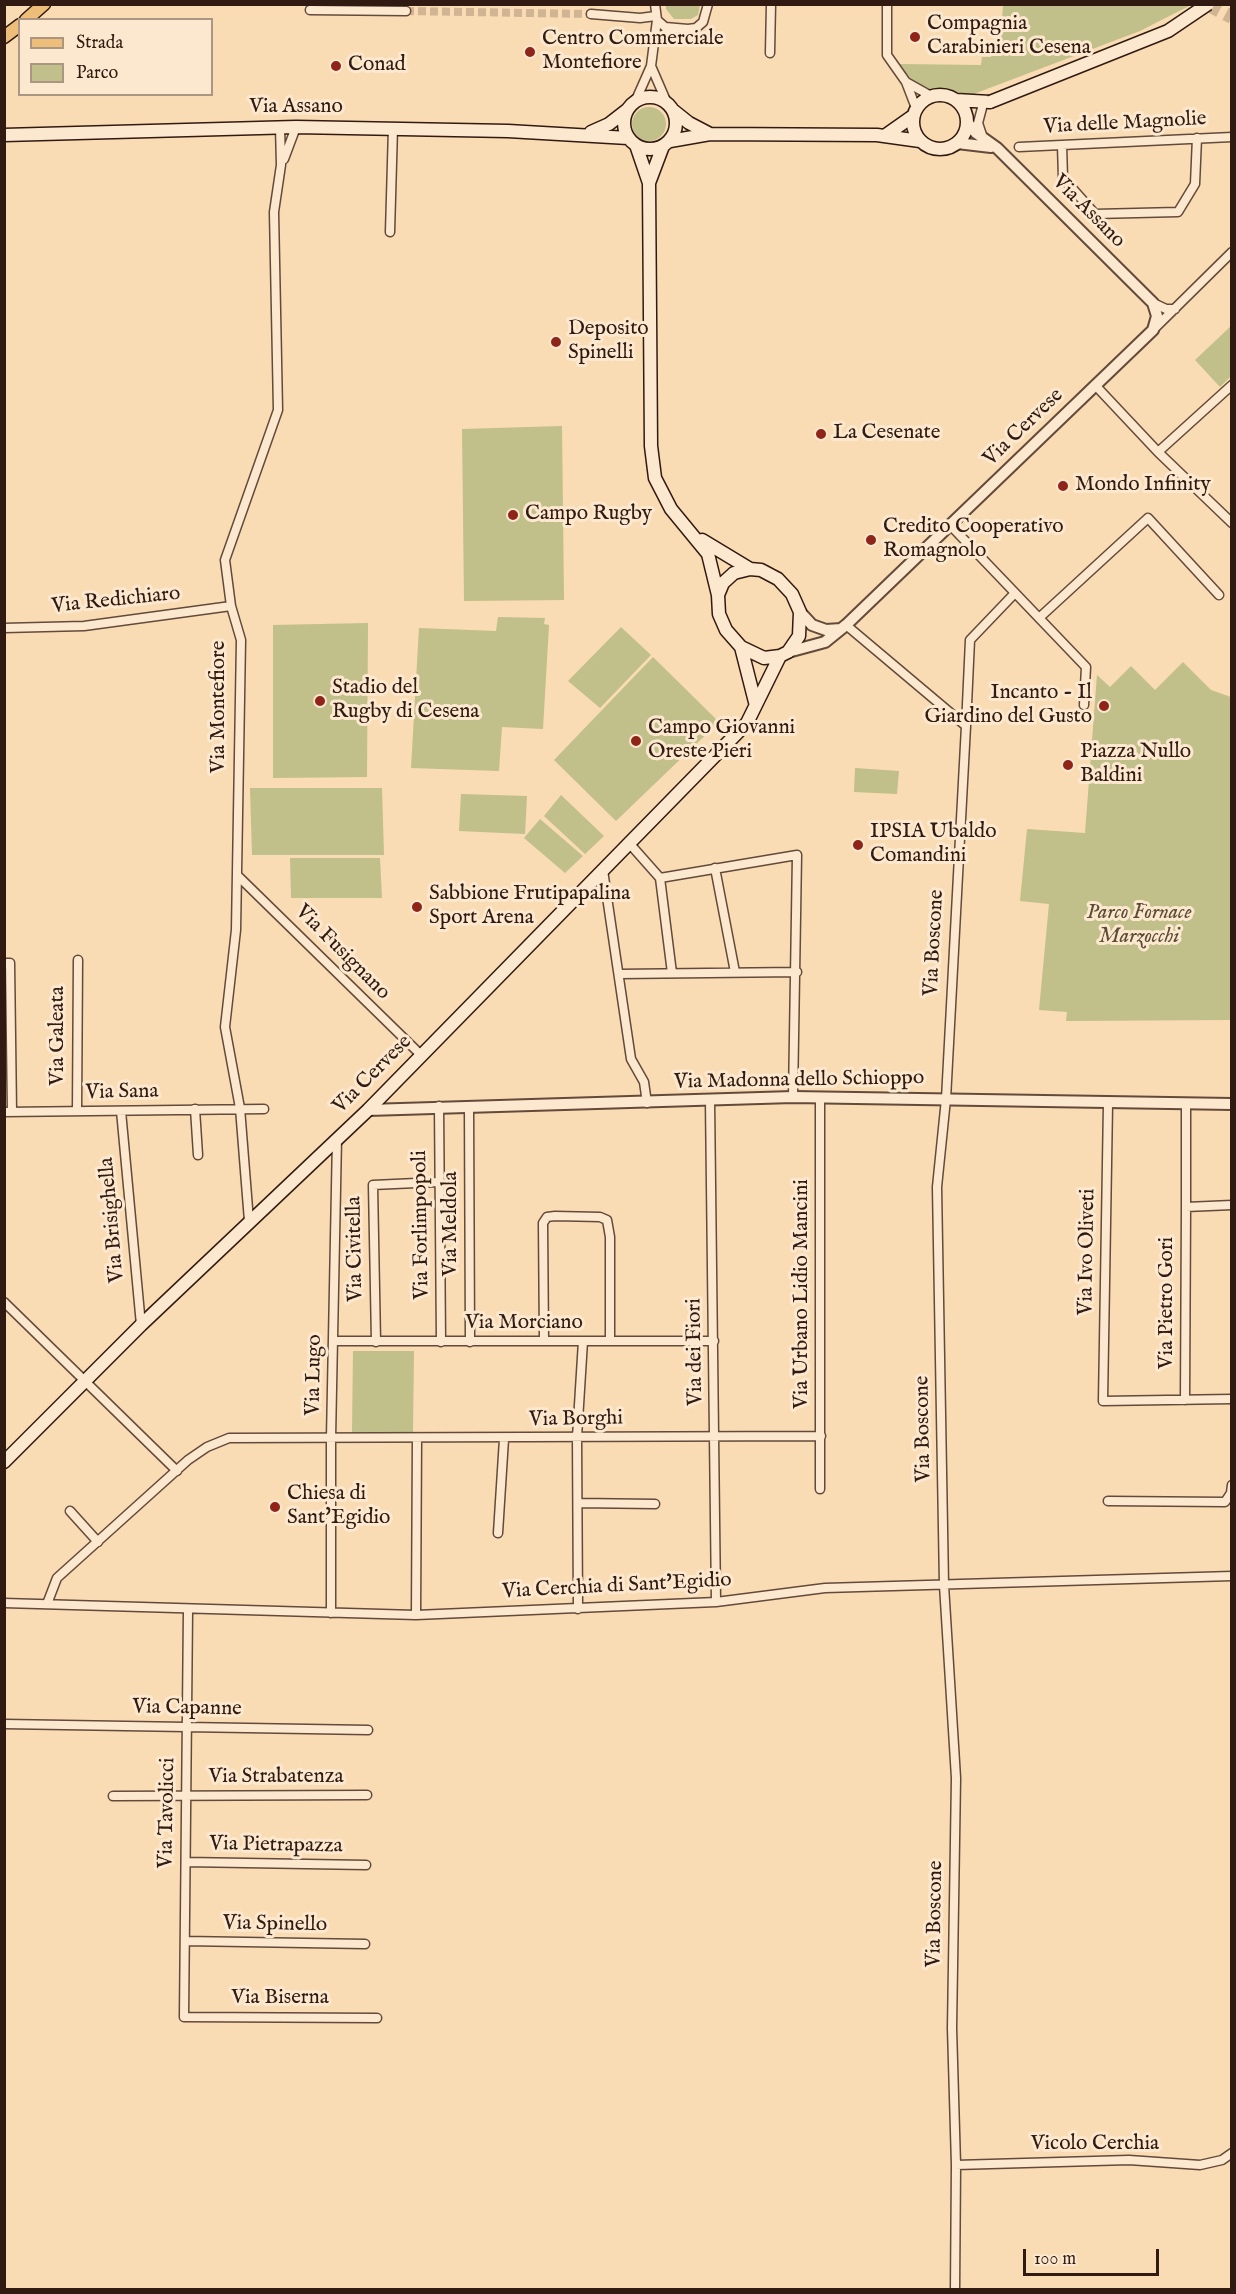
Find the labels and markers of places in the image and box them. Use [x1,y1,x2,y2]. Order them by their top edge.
place label: Compagnia Carabinieri Cesena [927,12,1091,62]
place label: Centro Commerciale Montefiore [542,27,724,77]
marker: Compagnia Carabinieri Cesena [908,30,922,44]
marker: Centro Commerciale Montefiore [523,45,537,59]
place label: Conad [348,53,406,79]
marker: Conad [329,59,343,73]
place label: Deposito Spinelli [568,317,649,367]
marker: Deposito Spinelli [549,335,563,349]
place label: La Cesenate [833,421,940,447]
marker: La Cesenate [814,427,828,441]
place label: Mondo Infinity [1075,473,1211,499]
marker: Mondo Infinity [1056,479,1070,493]
place label: Campo Rugby [525,502,652,528]
marker: Campo Rugby [506,508,520,522]
place label: Credito Cooperativo Romagnolo [883,515,1064,565]
marker: Credito Cooperativo Romagnolo [864,533,878,547]
place label: Stadio del Rugby di Cesena [332,676,479,726]
place label: Incanto - Il Giardino del Gusto [924,681,1092,731]
marker: Stadio del Rugby di Cesena [313,694,327,708]
marker: Incanto - Il Giardino del Gusto [1097,699,1111,713]
place label: Campo Giovanni Oreste Pieri [648,716,795,766]
marker: Campo Giovanni Oreste Pieri [629,734,643,748]
place label: Piazza Nullo Baldini [1080,740,1191,790]
marker: Piazza Nullo Baldini [1061,758,1075,772]
place label: IPSIA Ubaldo Comandini [870,820,997,870]
marker: IPSIA Ubaldo Comandini [851,838,865,852]
place label: Sabbione Frutipapalina Sport Arena [429,882,630,932]
marker: Sabbione Frutipapalina Sport Arena [410,900,424,914]
place label: Chiesa di Sant'Egidio [287,1482,390,1532]
marker: Chiesa di Sant'Egidio [268,1500,282,1514]

